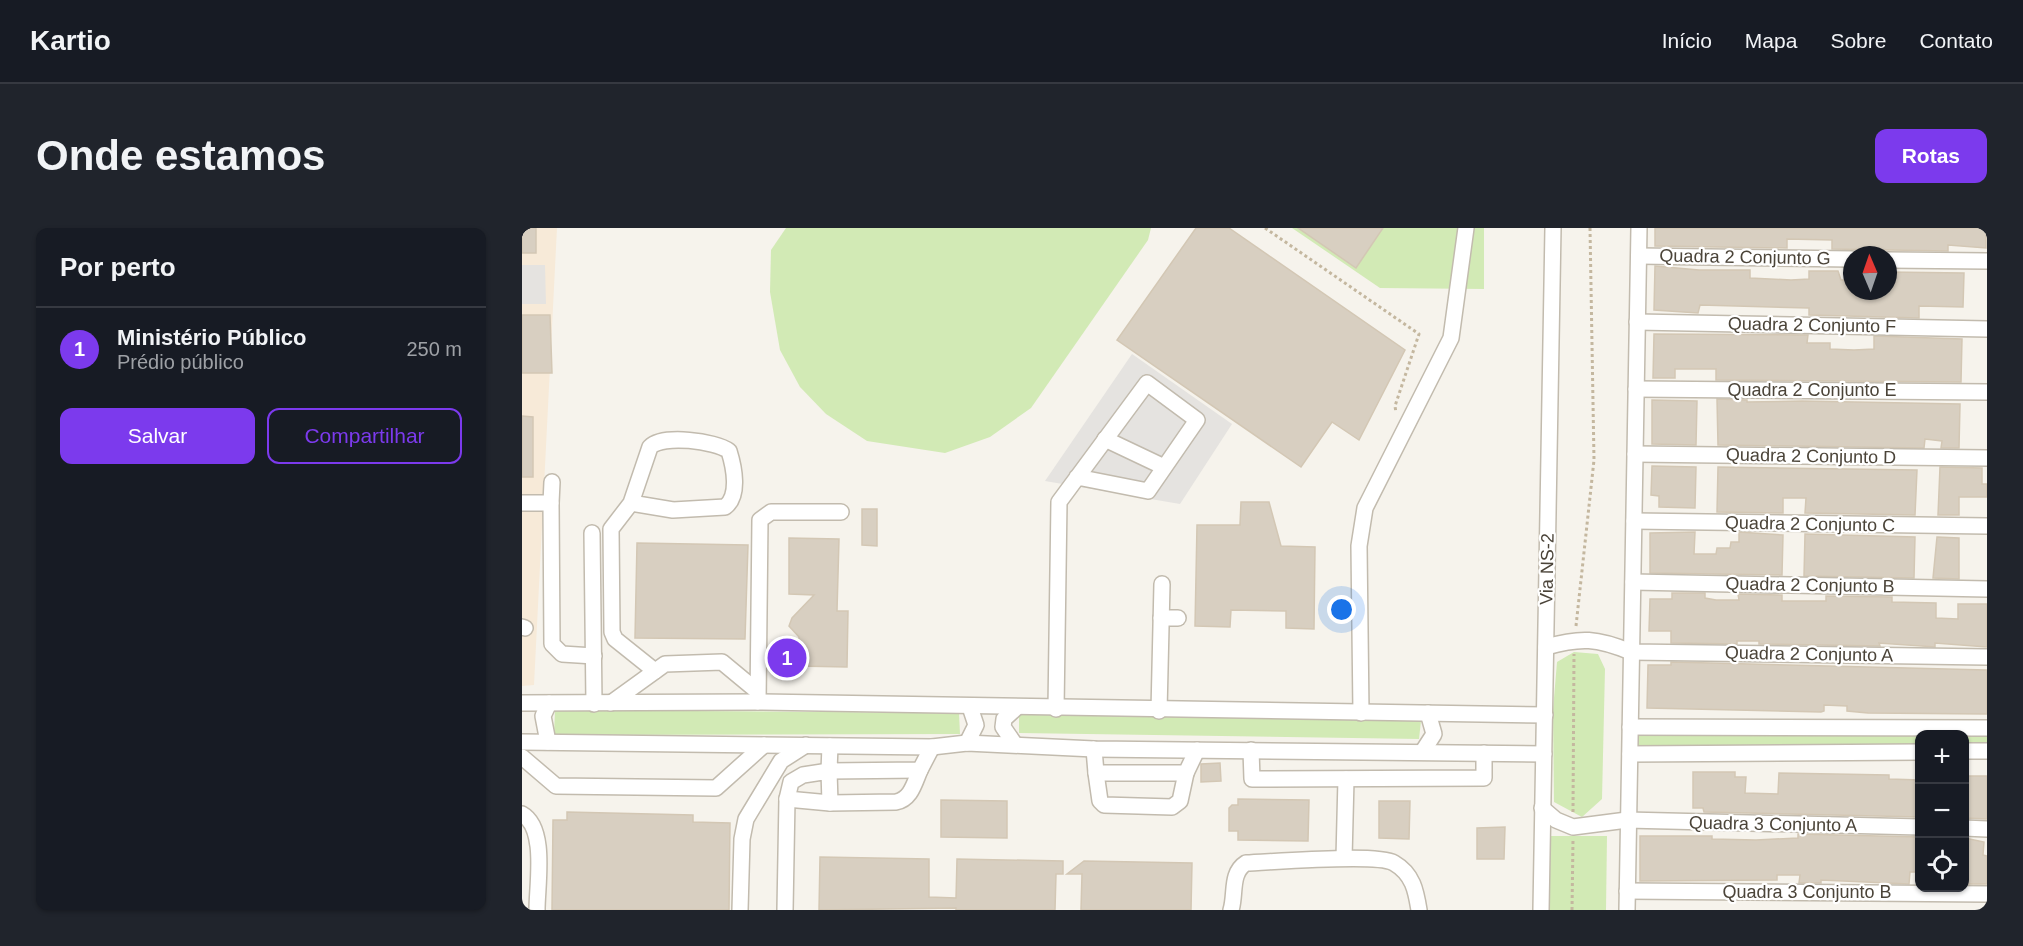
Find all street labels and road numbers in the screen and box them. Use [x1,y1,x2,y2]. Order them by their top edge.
street label: Quadra 2 Conjunto G [1659,246,1831,268]
street label: Quadra 2 Conjunto F [1728,314,1896,336]
street label: Quadra 2 Conjunto E [1727,380,1897,400]
street label: Quadra 2 Conjunto D [1726,445,1896,467]
street label: Quadra 2 Conjunto C [1725,513,1895,535]
street label: Via NS-2 [1536,533,1558,605]
street label: Quadra 2 Conjunto B [1725,574,1895,596]
street label: Quadra 2 Conjunto A [1725,643,1893,665]
street label: Quadra 3 Conjunto A [1689,813,1857,835]
street label: Quadra 3 Conjunto B [1722,882,1892,902]

